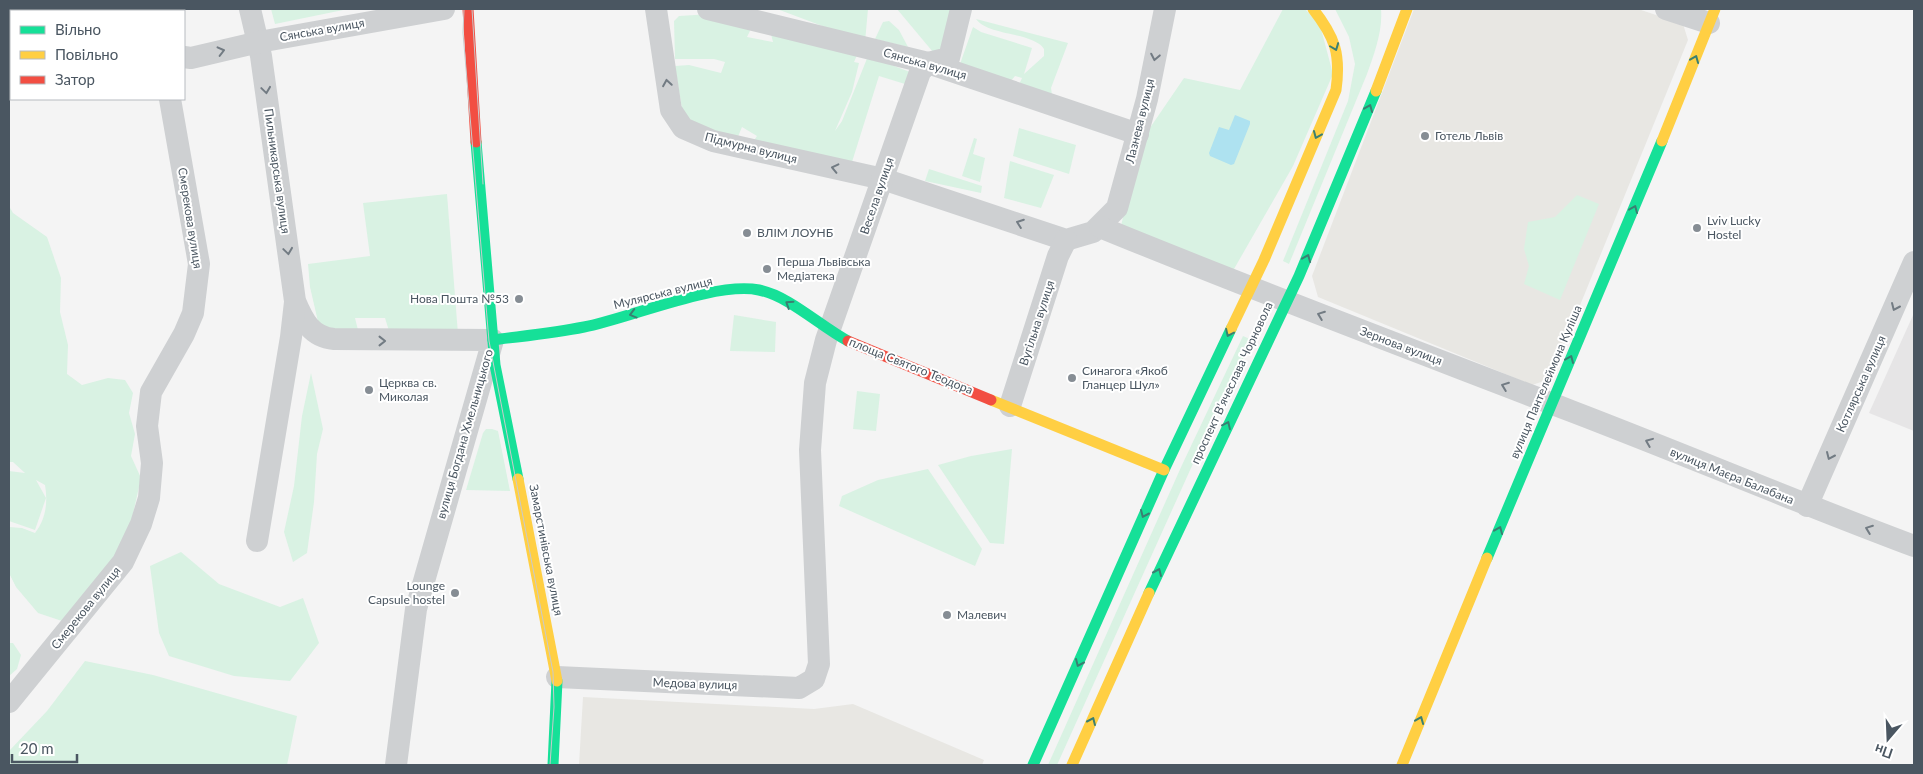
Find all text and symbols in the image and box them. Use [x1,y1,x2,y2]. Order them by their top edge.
legend [10,10,185,100]
street label: Сянська вулиця [278,15,366,44]
text: Вільно [55,20,101,38]
one-way arrow [1329,42,1339,50]
street label: Сянська вулиця [882,44,969,83]
text: Повільно [55,45,118,63]
one-way arrow [217,46,225,56]
one-way arrow [1151,52,1161,61]
one-way arrow [1688,55,1699,64]
text: Затор [55,70,95,88]
street label: Лазнева вулиця [1122,77,1157,166]
one-way arrow [663,78,673,87]
one-way arrow [260,86,271,94]
one-way arrow [1363,104,1373,112]
street label: Пильникарська вулиця [261,107,294,235]
place label: Готель Львів [1435,128,1503,143]
street label: Підмурна вулиця [703,129,799,166]
one-way arrow [1313,130,1323,139]
marker: Готель Львів [1419,130,1431,142]
street label: Весела вулиця [856,155,897,236]
one-way arrow [831,163,840,174]
street label: Смерекова вулиця [175,166,206,270]
one-way arrow [1628,205,1638,214]
place label: Lviv Lucky Hostel [1707,213,1761,242]
one-way arrow [1017,219,1025,229]
marker: Lviv Lucky Hostel [1691,222,1703,234]
place label: ВЛІМ ЛОУНБ [757,225,833,240]
marker: ВЛІМ ЛОУНБ [741,227,753,239]
one-way arrow [282,247,293,255]
place label: Перша Львівська Медіатека [777,254,870,283]
one-way arrow [1300,254,1311,263]
marker: Перша Львівська Медіатека [761,263,773,275]
street label: Мулярська вулиця [612,273,714,312]
street label: Вугільна вулиця [1016,278,1057,367]
place label: Нова Пошта №53 [410,291,509,306]
marker: Нова Пошта №53 [513,293,525,305]
street label: проспект Вʼячеслава Чорновола [1187,299,1276,466]
one-way arrow [786,301,795,310]
one-way arrow [1890,302,1901,311]
street label: вулиця Пантелеймона Куліша [1506,303,1585,461]
one-way arrow [629,308,638,319]
one-way arrow [1317,311,1326,321]
street label: Зернова вулиця [1358,323,1445,368]
one-way arrow [1225,328,1235,337]
street label: Котлярська вулиця [1832,333,1889,435]
street label: площа Святого Теодора [847,334,975,397]
one-way arrow [379,336,387,346]
street label: вулиця Богдана Хмельницького [433,347,496,520]
one-way arrow [1564,355,1575,364]
place label: Синагога «Якоб Гланцер Шул» [1082,363,1168,392]
marker: Синагога «Якоб Гланцер Шул» [1066,372,1078,384]
place label: Церква св. Миколая [379,375,437,404]
one-way arrow [1501,382,1510,392]
marker: Церква св. Миколая [363,384,375,396]
one-way arrow [1221,422,1231,431]
one-way arrow [1645,438,1653,448]
street label: вулиця Маєра Балабана [1668,444,1796,507]
one-way arrow [1825,451,1836,460]
street label: Замарстинівська вулиця [526,483,567,617]
one-way arrow [1140,509,1151,518]
one-way arrow [1865,525,1873,535]
one-way arrow [1492,526,1503,535]
street label: Смерекова вулиця [48,563,124,652]
one-way arrow [1152,568,1163,577]
place label: Lounge Capsule hostel [368,578,445,607]
marker: Lounge Capsule hostel [449,587,461,599]
place label: Малевич [957,607,1006,622]
marker: Малевич [941,609,953,621]
one-way arrow [1074,658,1085,667]
street label: Медова вулиця [652,675,738,692]
north arrow [1863,714,1913,764]
one-way arrow [1414,716,1425,725]
one-way arrow [1085,717,1096,726]
scale bar [12,732,78,764]
text: 20 m [20,739,54,757]
text: Пн [1872,741,1895,763]

